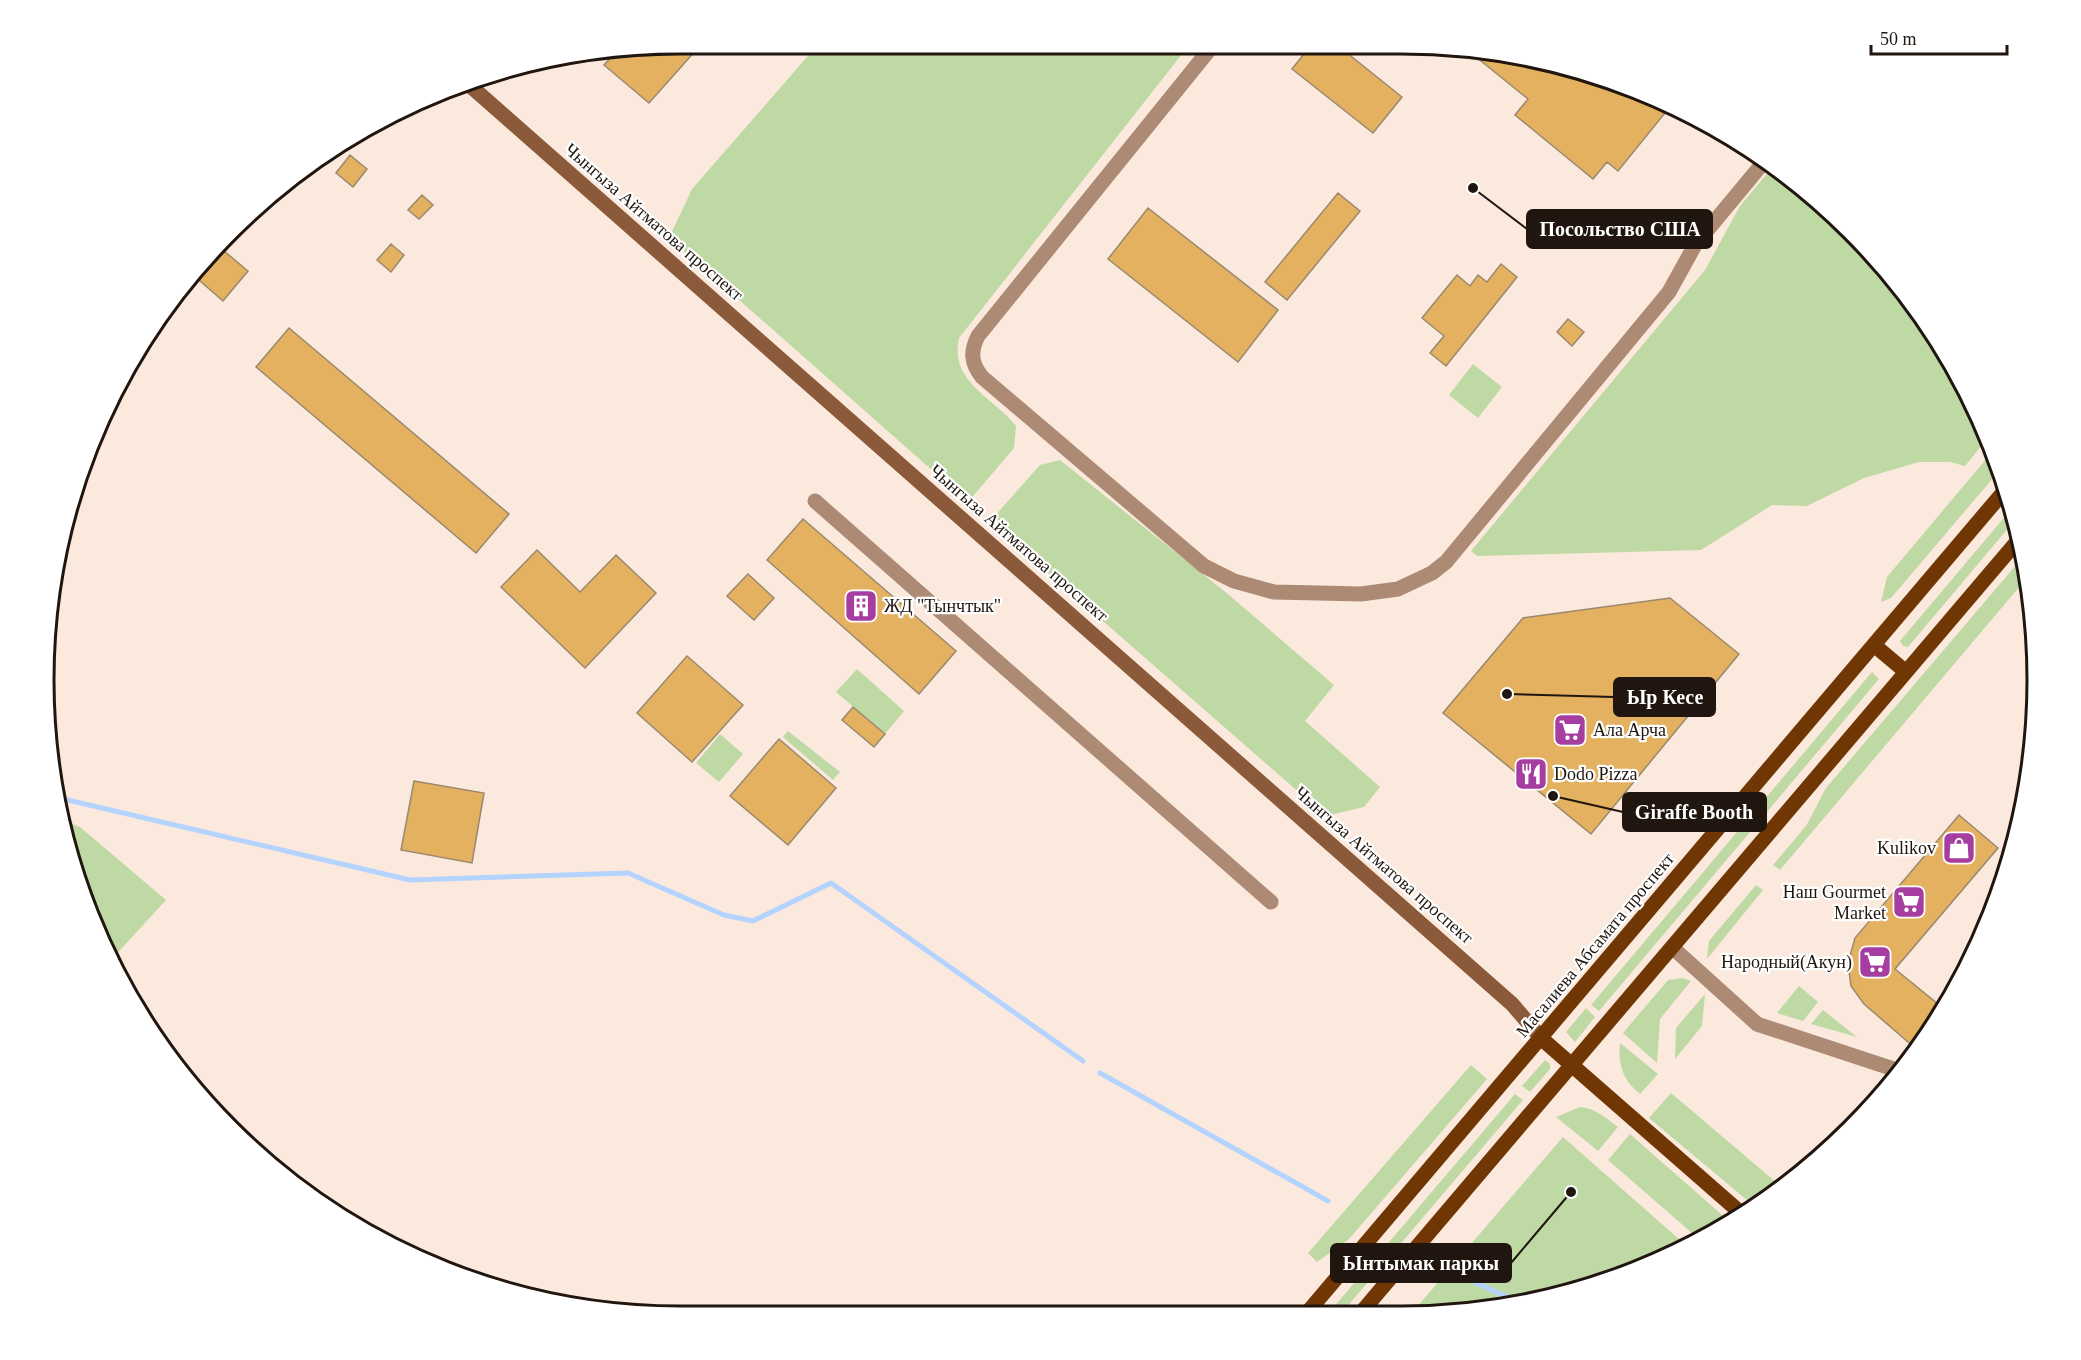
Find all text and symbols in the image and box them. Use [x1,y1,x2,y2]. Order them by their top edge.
scale bar [1871,18,2008,56]
text: 50 m [1880,29,1917,49]
street label: Чынгыза Айтматова проспект [561,139,747,305]
callout: Посольство США [1527,210,1712,248]
text: Посольство США [1539,218,1701,240]
street label: Чынгыза Айтматова проспект [926,460,1112,626]
building icon: ЖД "Тынчтык" [843,588,879,624]
place label: ЖД "Тынчтык" [884,596,1001,616]
callout: Ыр Кесе [1614,678,1715,716]
text: Ыр Кесе [1627,686,1703,709]
supermarket icon: Ала Арча [1552,712,1588,748]
place label: Ала Арча [1593,720,1666,740]
restaurant icon: Dodo Pizza [1513,756,1549,792]
place label: Dodo Pizza [1554,764,1637,784]
street label: Чынгыза Айтматова проспект [1291,782,1477,948]
callout: Giraffe Booth [1623,793,1766,831]
text: Giraffe Booth [1635,801,1753,823]
shop icon: Kulikov [1941,830,1977,866]
place label: Kulikov [1877,838,1936,858]
street label: Масалиева Абсамата проспект [1512,849,1678,1041]
place label: Наш Gourmet Market [1783,882,1886,923]
supermarket icon: Наш Gourmet Market [1891,884,1927,920]
supermarket icon: Народный(Акун) [1857,944,1893,980]
place label: Народный(Акун) [1721,952,1852,973]
callout: Ынтымак паркы [1331,1244,1511,1282]
text: Ынтымак паркы [1343,1252,1500,1275]

